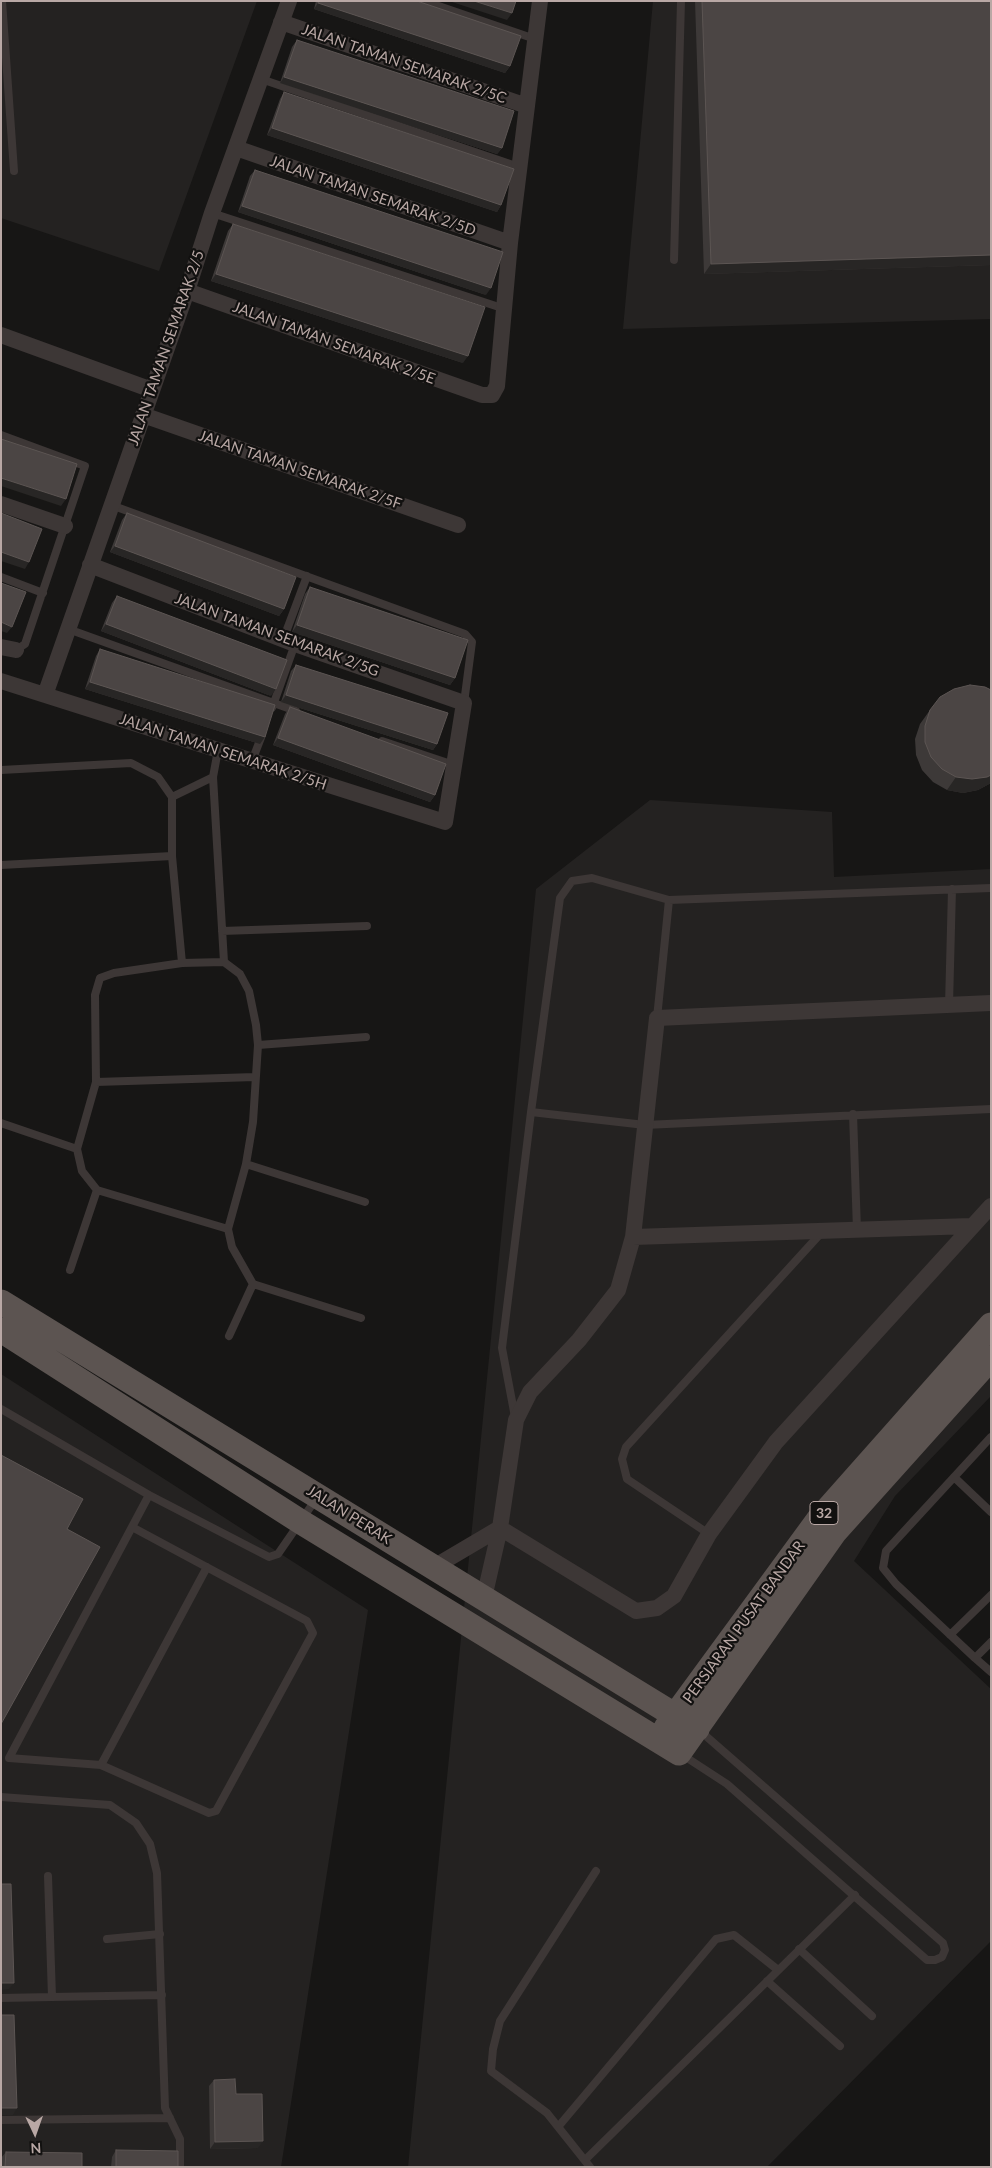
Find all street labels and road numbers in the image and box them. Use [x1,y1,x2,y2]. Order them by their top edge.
street label: JALAN TAMAN SEMARAK 2/5C [299,20,509,108]
street label: JALAN TAMAN SEMARAK 2/5D [268,152,478,240]
street label: JALAN TAMAN SEMARAK 2/5 [124,248,208,448]
street label: JALAN TAMAN SEMARAK 2/5E [230,298,438,388]
street label: JALAN TAMAN SEMARAK 2/5F [196,427,404,513]
street label: JALAN TAMAN SEMARAK 2/5G [172,590,382,680]
street label: JALAN TAMAN SEMARAK 2/5H [117,710,329,794]
street label: JALAN PERAK [303,1482,395,1548]
road number: 32 [810,1502,838,1525]
street label: PERSIARAN PUSAT BANDAR [679,1537,809,1707]

